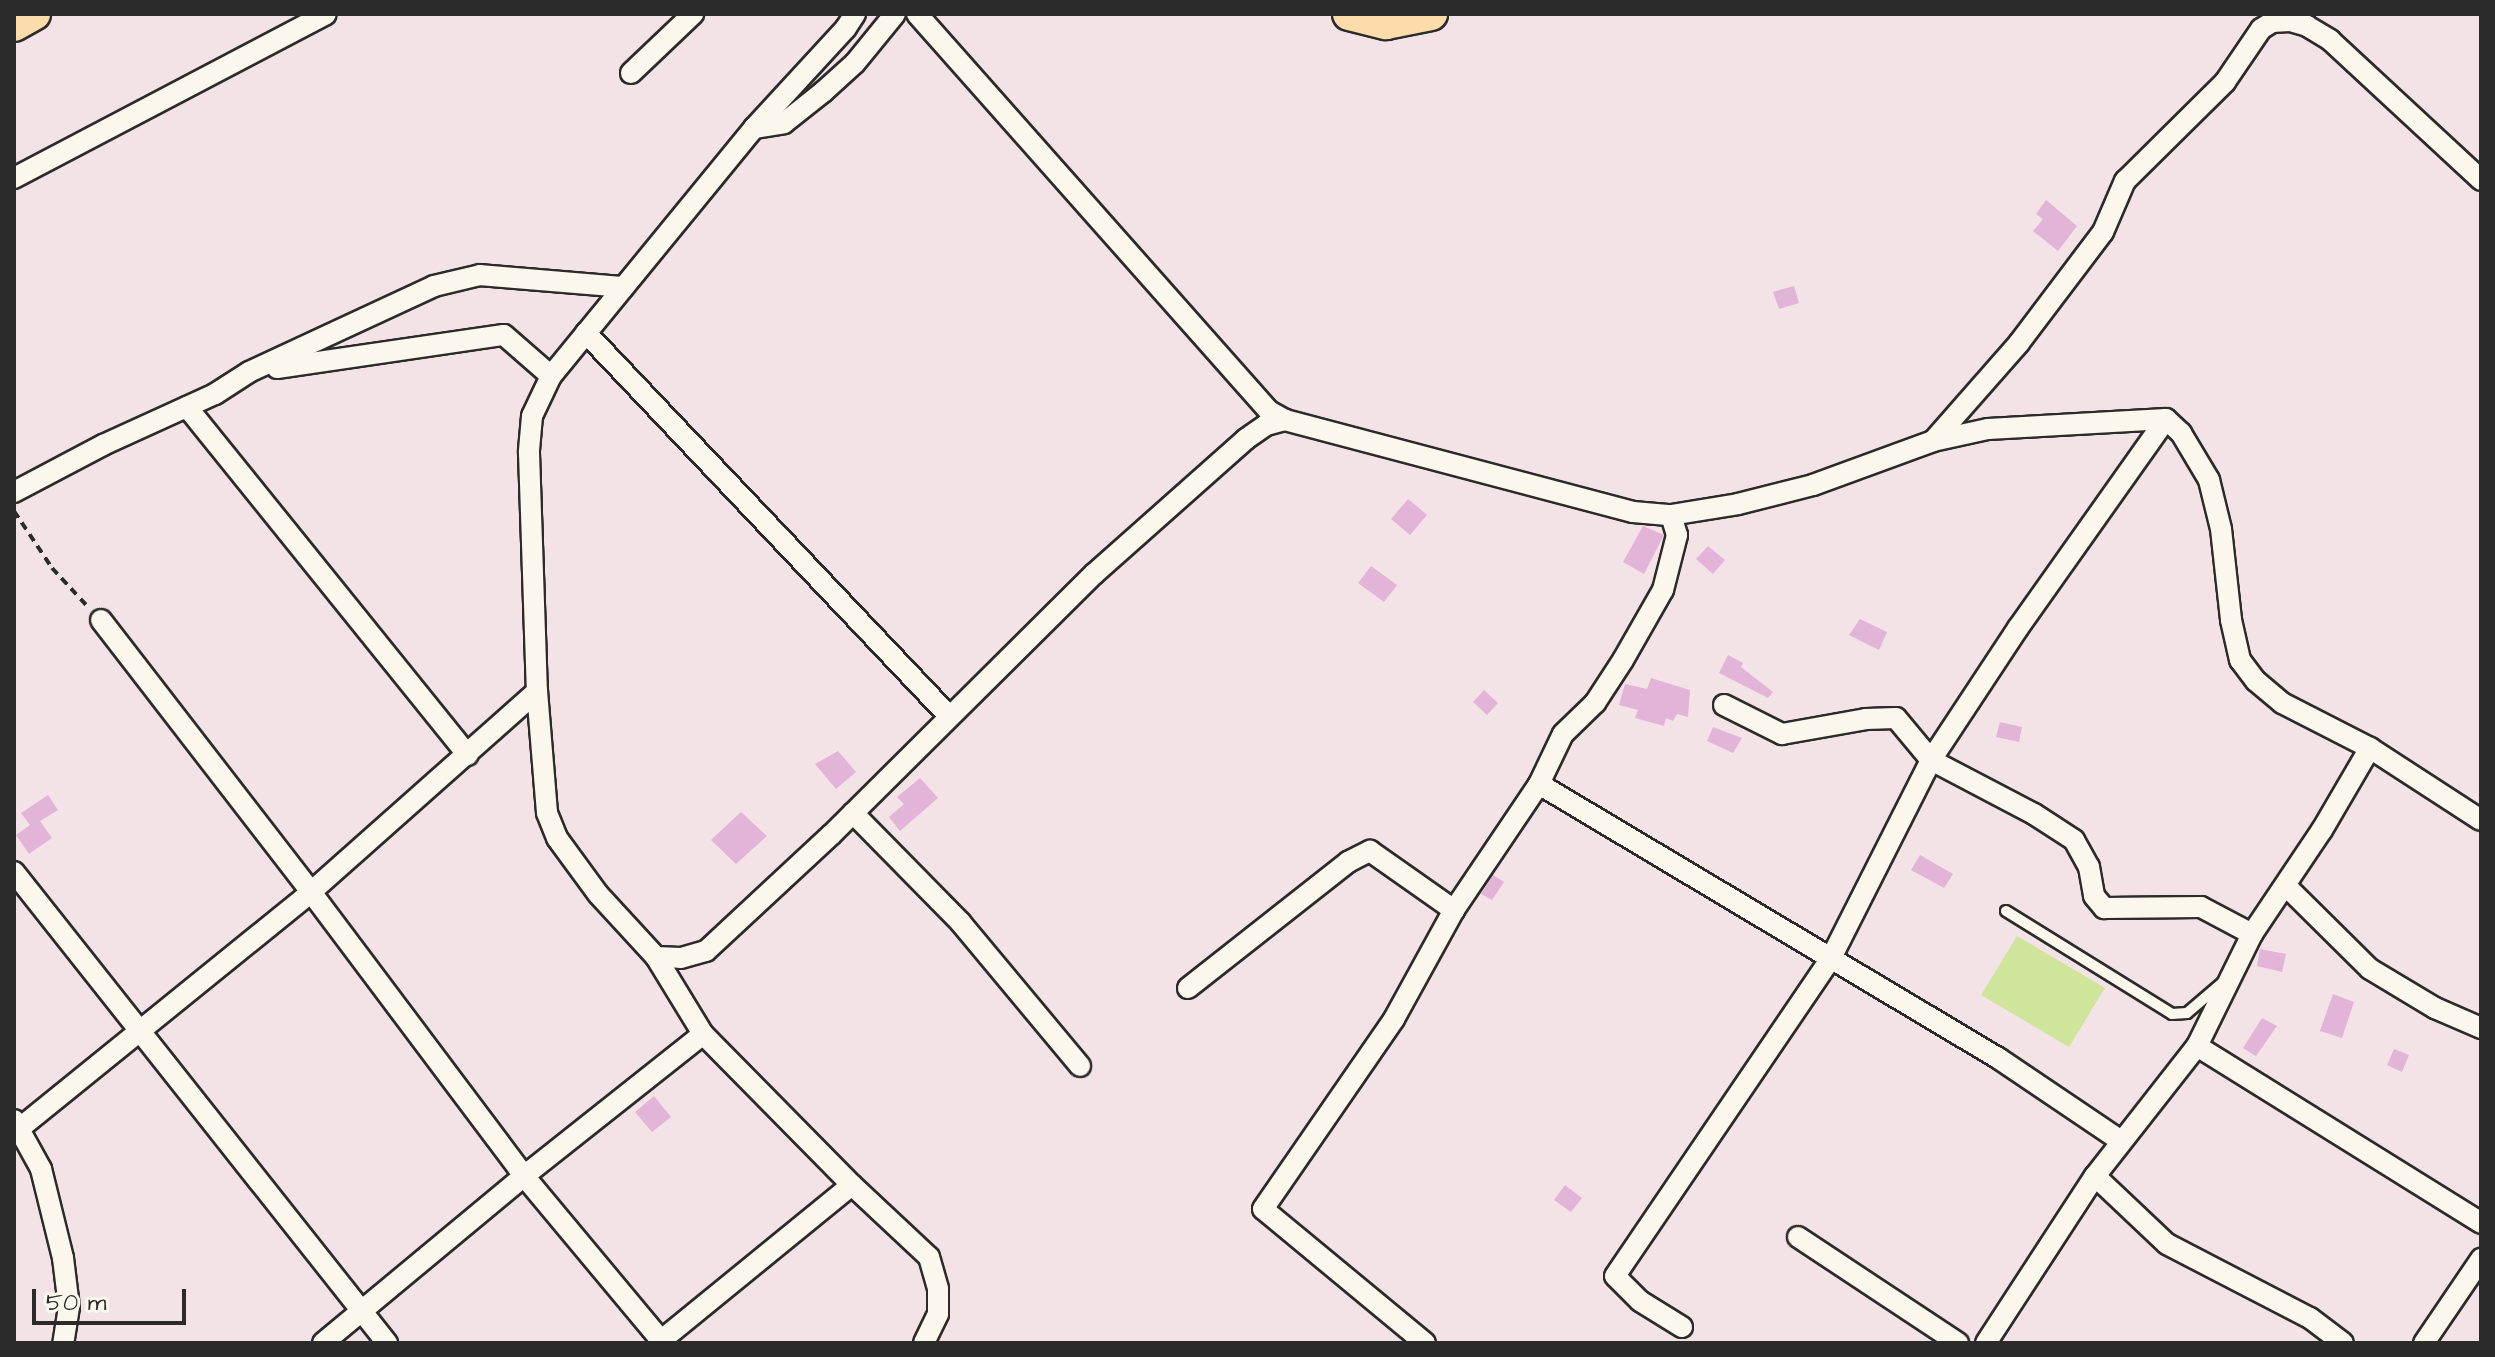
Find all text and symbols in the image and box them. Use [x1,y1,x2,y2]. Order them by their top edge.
scale bar [36,1273,190,1323]
text: 50 m [46,1286,106,1320]

